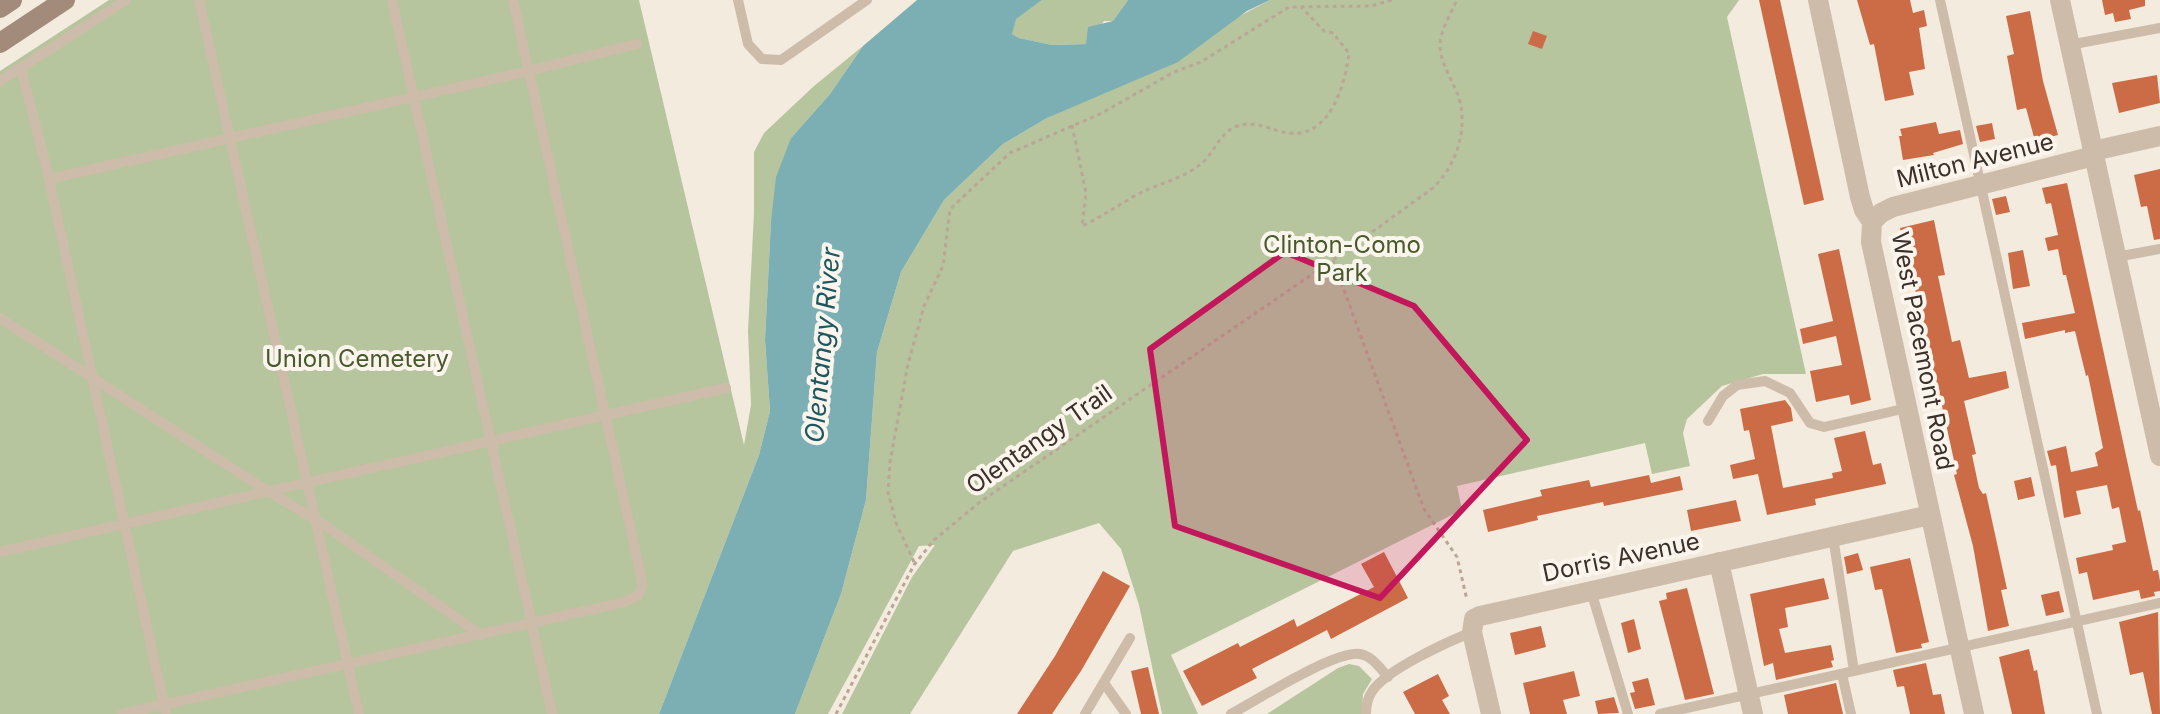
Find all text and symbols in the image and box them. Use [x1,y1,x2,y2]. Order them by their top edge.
street label: Milton Avenue [1893,126,2057,194]
street label: West Pacemont Road [1886,229,1960,473]
park label: Clinton-Como Park [1263,230,1421,287]
water label: Olentangy River [798,245,846,444]
park label: Union Cemetery [265,344,449,373]
street label: Olentangy Trail [961,378,1117,500]
street label: Dorris Avenue [1540,526,1702,588]

